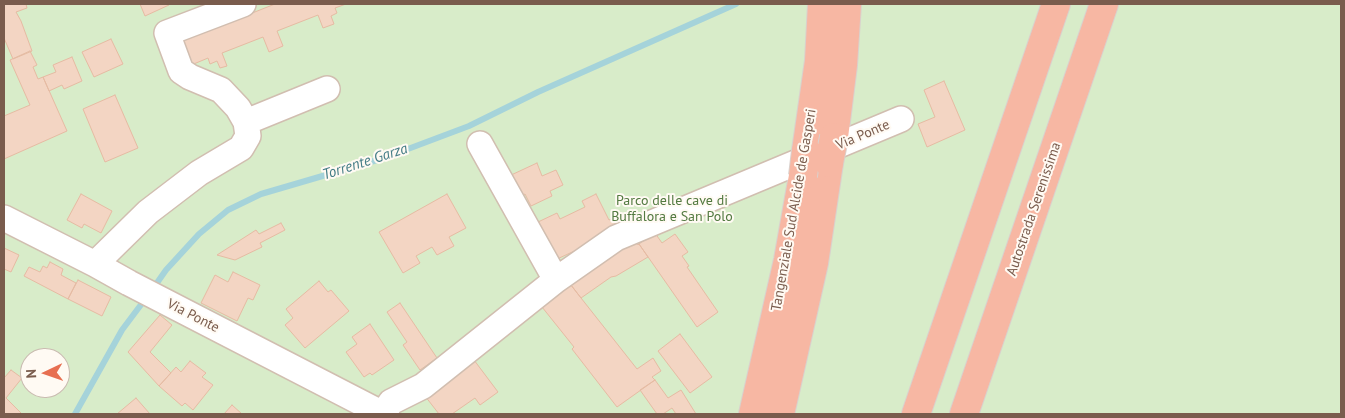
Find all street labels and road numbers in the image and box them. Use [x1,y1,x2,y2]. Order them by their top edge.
street label: Tangenziale Sud Alcide de Gasperi [768,108,820,312]
street label: Via Ponte [834,116,892,154]
street label: Autostrada Serenissima [1003,140,1065,278]
street label: Via Ponte [164,296,222,336]

